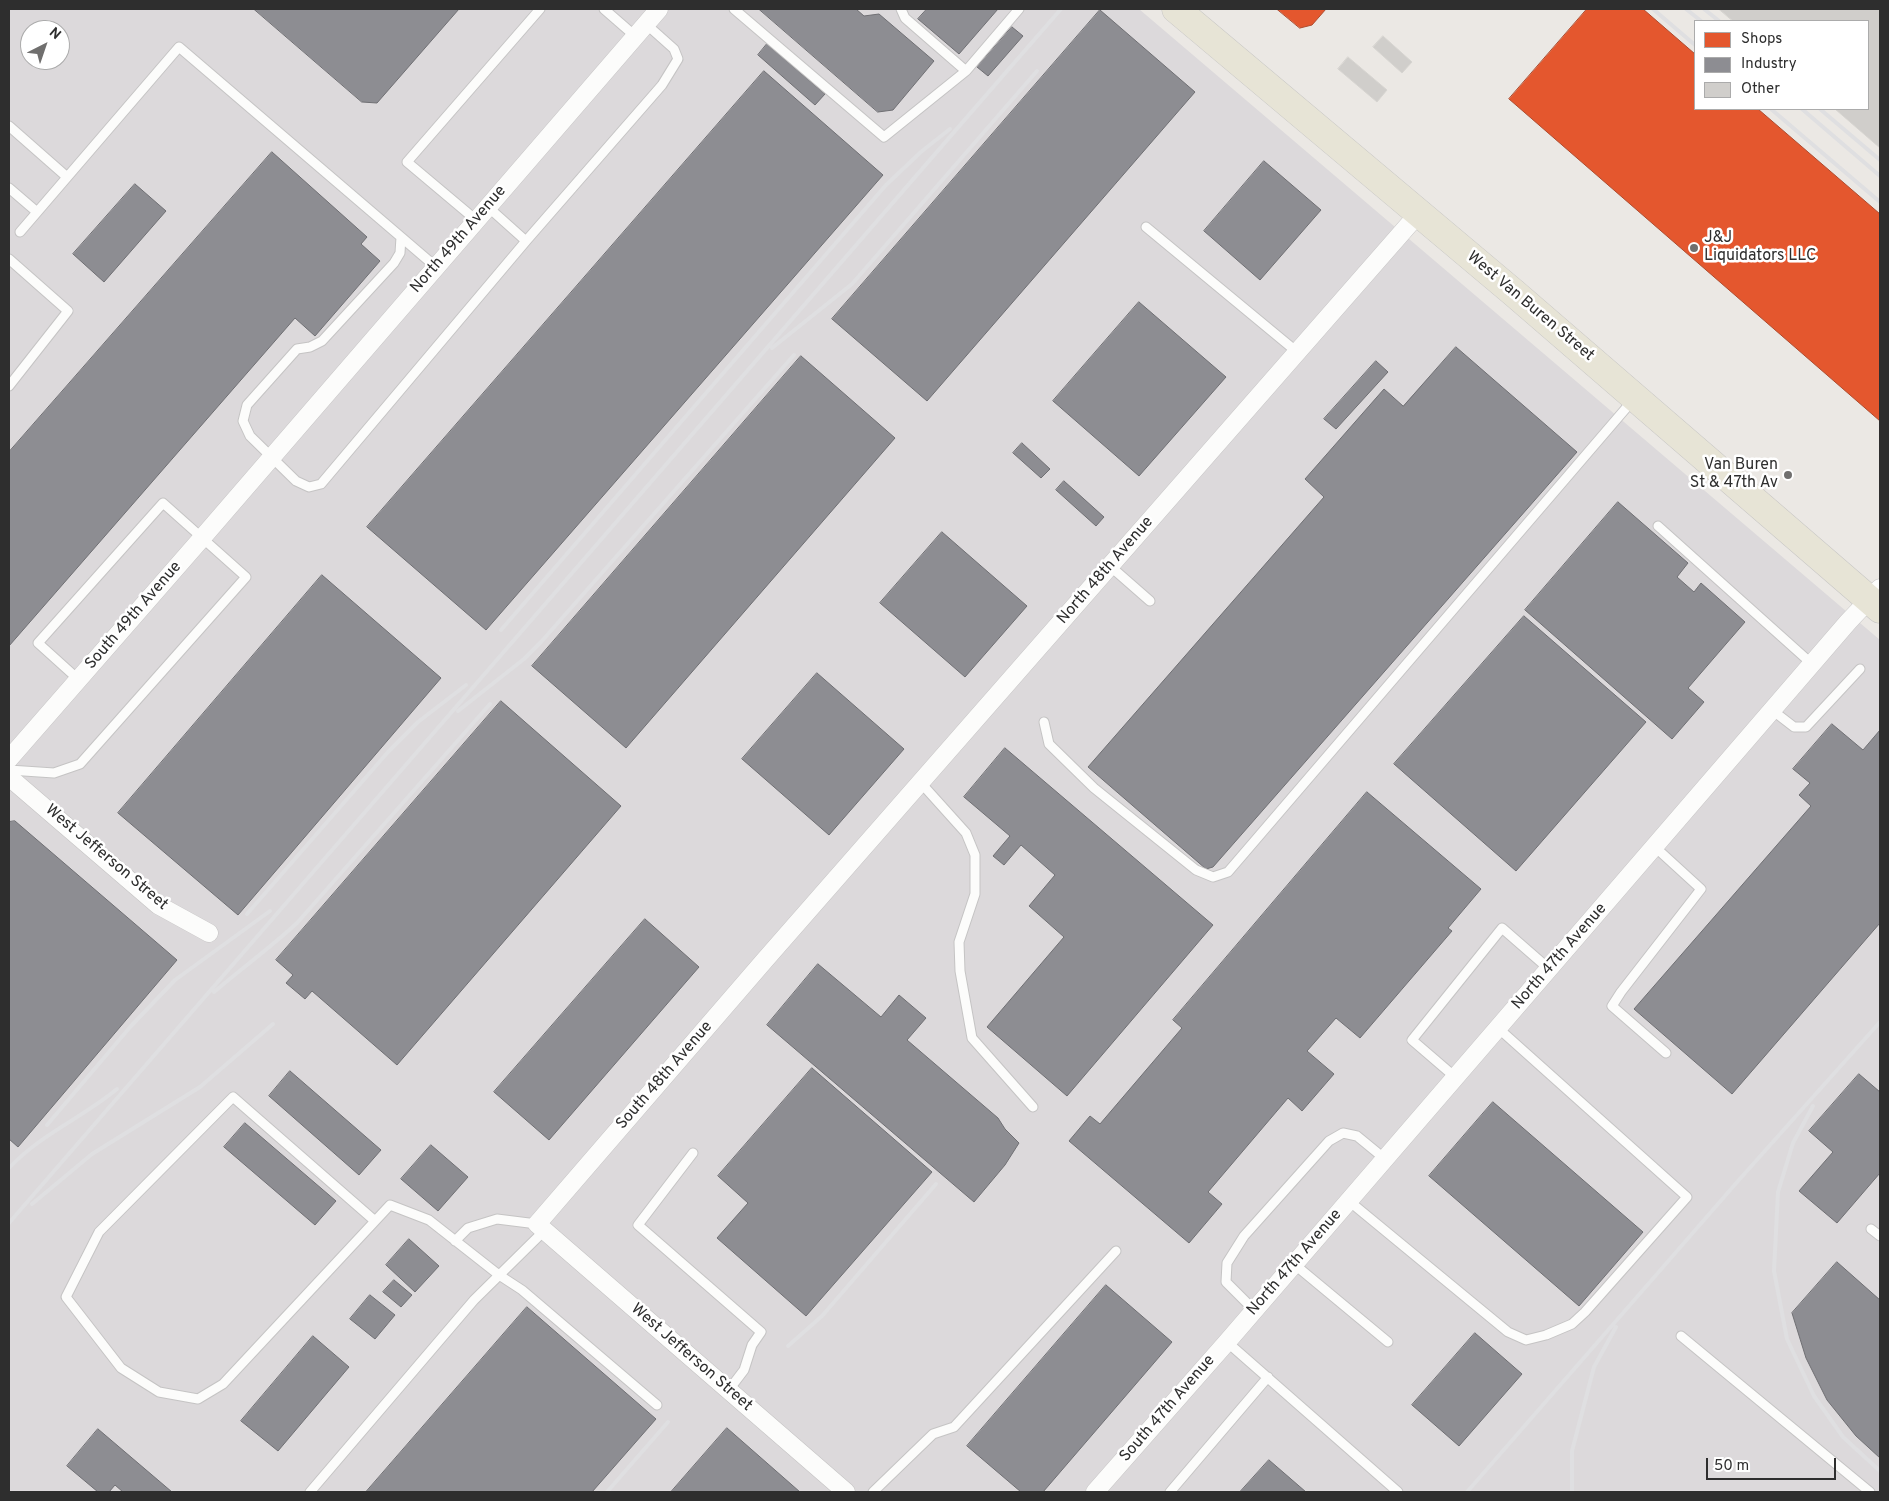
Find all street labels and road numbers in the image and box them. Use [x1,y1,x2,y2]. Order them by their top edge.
street label: North 49th Avenue [407,182,511,298]
street label: West Van Buren Street [1462,248,1598,366]
street label: North 48th Avenue [1054,513,1158,629]
street label: South 49th Avenue [82,558,186,674]
street label: West Jefferson Street [41,801,171,915]
street label: North 47th Avenue [1509,900,1611,1014]
street label: South 48th Avenue [613,1018,717,1134]
street label: North 47th Avenue [1244,1206,1346,1320]
street label: West Jefferson Street [626,1300,756,1416]
street label: South 47th Avenue [1116,1352,1220,1466]

